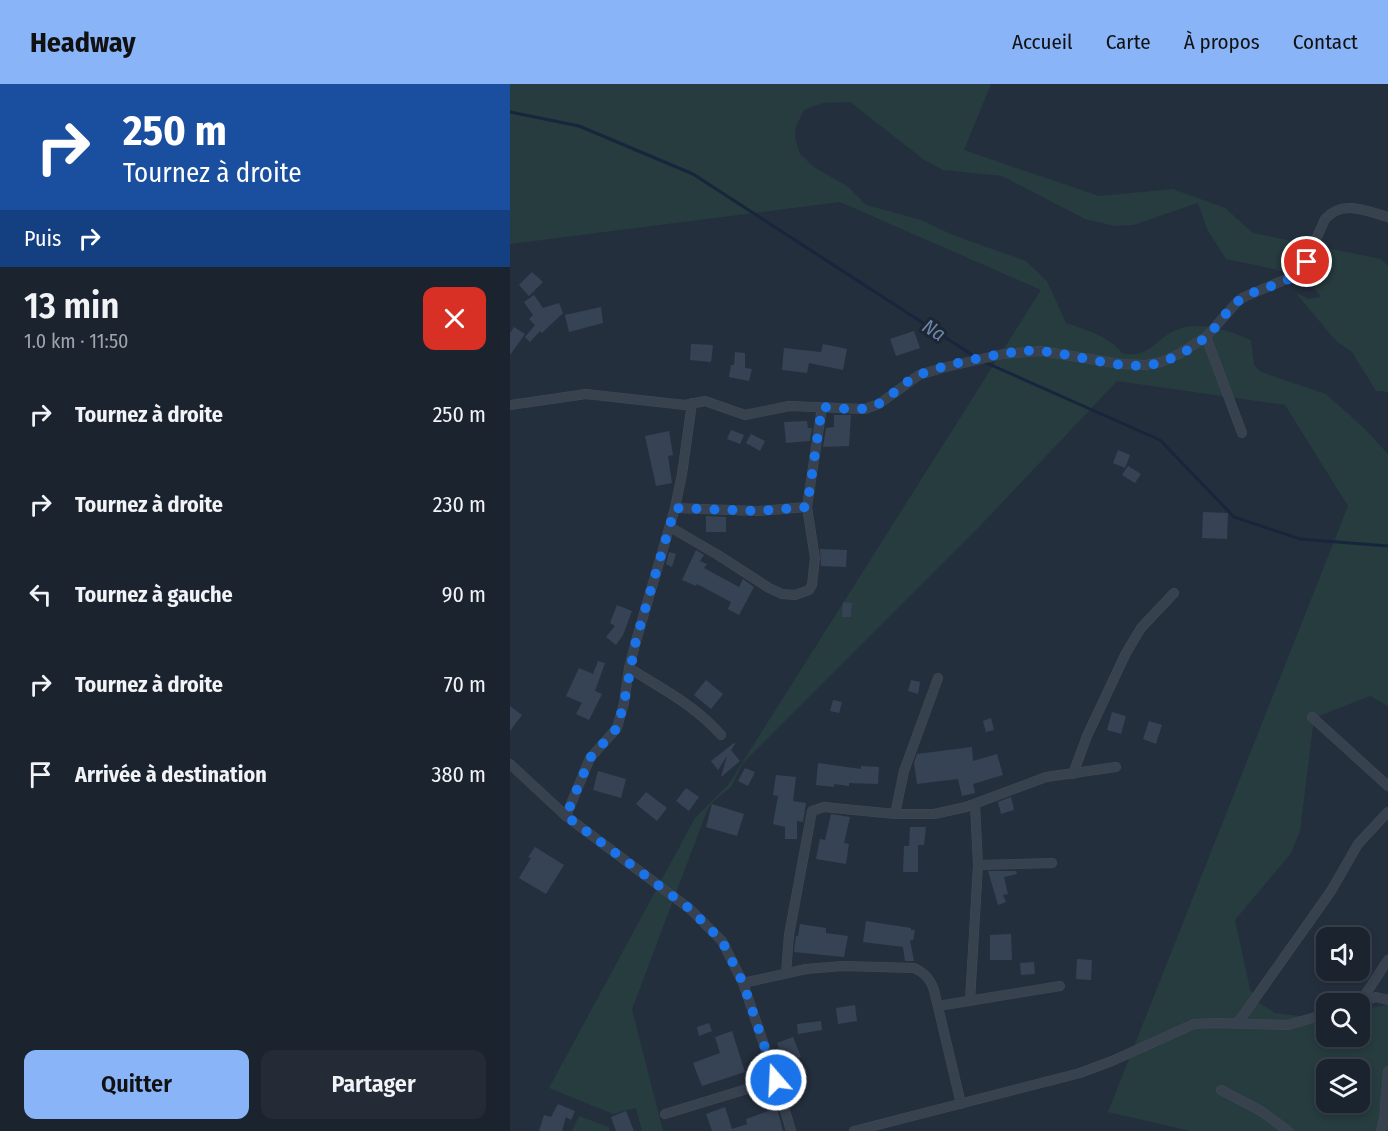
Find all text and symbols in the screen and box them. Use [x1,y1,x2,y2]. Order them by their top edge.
text: Headway [30,26,136,59]
text: Accueil [1012,29,1073,55]
text: Carte [1106,29,1151,55]
text: À propos [1184,29,1260,55]
text: Contact [1293,29,1358,55]
text: 250 m [123,106,227,156]
icon: right [24,108,102,186]
text: Tournez à droite [123,157,302,189]
icon: right [73,222,106,255]
text: Puis [24,225,61,252]
pin [1281,236,1332,287]
icon: arrive [1290,245,1323,278]
text: 13 min [24,284,119,328]
button: close [423,287,486,350]
water label: Na [918,314,950,346]
text: 1.0 km · 11:50 [24,329,129,353]
icon: right [24,398,57,431]
text: Tournez à droite [75,401,223,428]
text: 250 m [433,401,486,428]
icon: right [24,488,57,521]
text: Tournez à droite [75,491,223,518]
text: 230 m [433,491,486,518]
icon: left [24,578,57,611]
text: Tournez à gauche [75,581,233,608]
text: 90 m [442,581,486,608]
icon: right [24,668,57,701]
text: Tournez à droite [75,671,223,698]
text: 70 m [444,671,486,698]
icon: arrive [24,758,57,791]
text: Arrivée à destination [75,761,267,788]
text: 380 m [432,761,486,788]
map controls [1316,927,1370,1113]
button: sound [1316,927,1370,981]
button: search [1316,993,1370,1047]
position arrow [744,1048,808,1112]
button: Quitter [24,1050,249,1119]
button: Partager [261,1050,486,1119]
button: layers [1316,1059,1370,1113]

